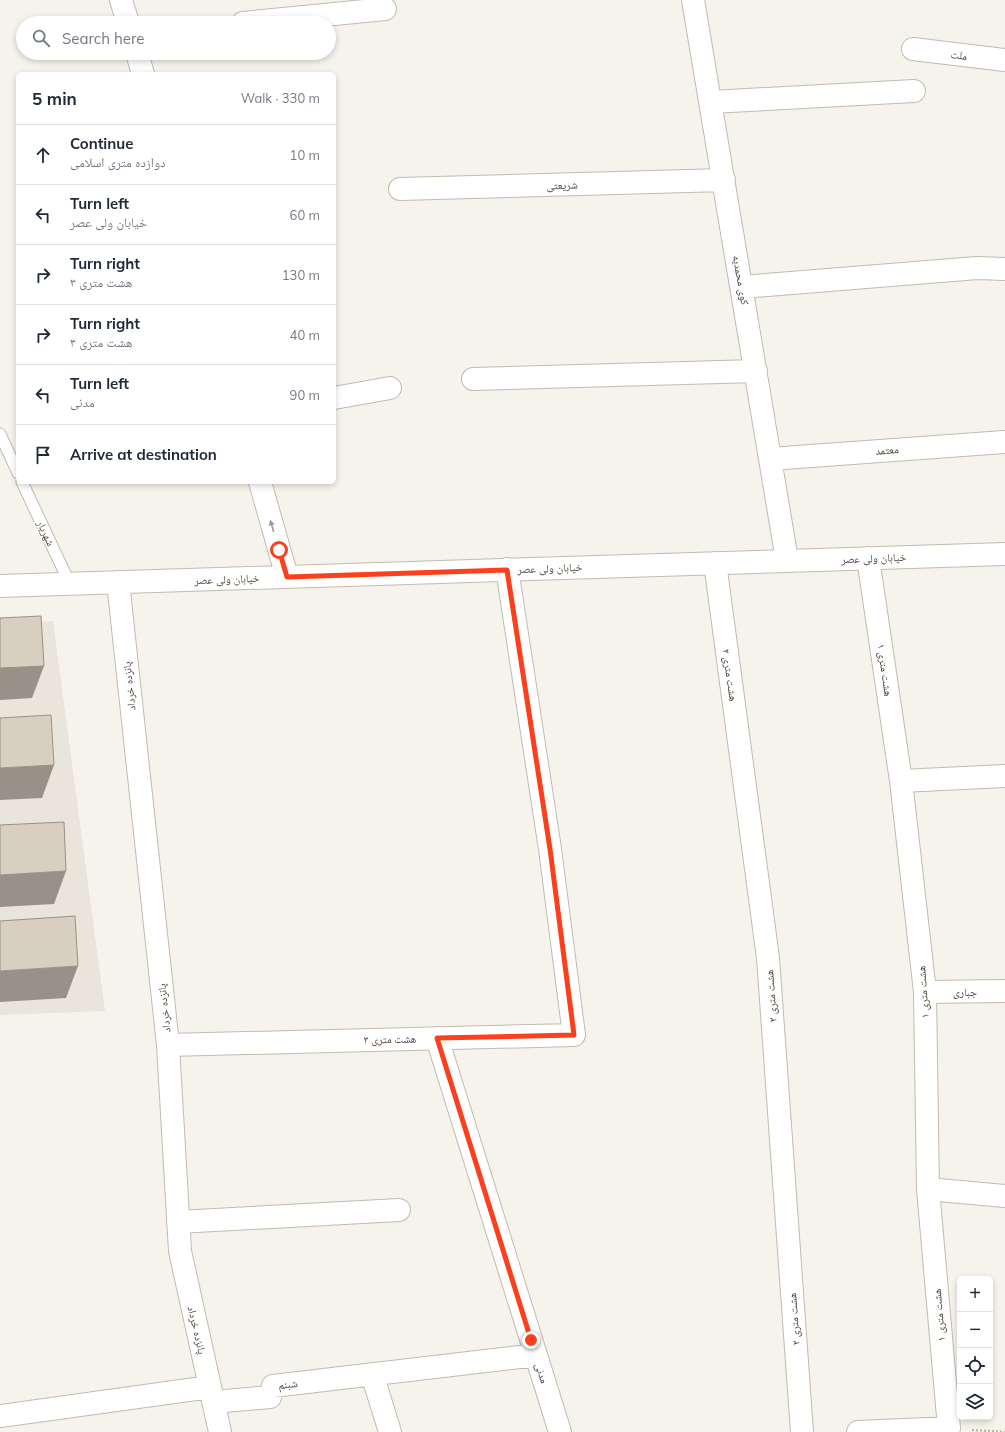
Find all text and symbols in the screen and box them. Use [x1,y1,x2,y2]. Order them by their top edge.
search box [16,16,336,60]
icon: search [30,27,52,49]
text: Search here [62,29,144,48]
street label: ملت [950,47,968,63]
text: 5 min [32,88,77,109]
text: Walk · 330 m [241,90,320,106]
text: Continue [70,134,133,153]
icon: ahead [32,144,54,166]
text: 10 m [290,147,320,163]
text: دوازده متری اسلامی [70,154,165,170]
street label: شریعتی [546,177,578,193]
text: Turn left [70,194,129,213]
icon: left [32,204,54,226]
text: 60 m [290,207,320,223]
text: خیابان ولی عصر [70,214,147,230]
text: Turn right [70,254,140,273]
street label: کوی محمدیه [730,254,752,306]
icon: right [32,264,54,286]
text: 130 m [282,267,320,283]
text: هشت متری ۳ [70,274,132,290]
text: Turn right [70,314,140,333]
icon: right [32,324,54,346]
text: 40 m [290,327,320,343]
text: هشت متری ۳ [70,334,132,350]
text: Turn left [70,374,129,393]
icon: left [32,384,54,406]
text: 90 m [290,387,320,403]
text: مدنی [70,394,95,410]
street label: معتمد [875,442,899,458]
icon: arrive [32,444,54,466]
text: Arrive at destination [70,445,217,464]
street label: شهریار [34,517,58,548]
one-way arrow [269,519,275,531]
route start [270,541,288,559]
street label: خیابان ولی عصر [840,550,907,566]
street label: خیابان ولی عصر [516,560,583,576]
street label: خیابان ولی عصر [193,571,260,587]
street label: هشت متری ۱ [874,643,896,698]
street label: هشت متری ۲ [719,648,741,703]
street label: پانزده خرداد [119,661,139,711]
street label: هشت متری ۱ [914,965,932,1019]
street label: هشت متری ۲ [762,969,780,1023]
street label: پانزده خرداد [154,983,174,1033]
street label: جباری [953,985,977,999]
street label: هشت متری ۳ [363,1032,417,1046]
map controls [957,1276,993,1420]
button: + [957,1276,993,1312]
street label: هشت متری ۱ [930,1288,948,1342]
street label: هشت متری ۲ [785,1292,803,1346]
street label: پانزده خرداد [185,1304,209,1356]
button: − [957,1312,993,1348]
route end [522,1331,540,1349]
button: locate [957,1348,993,1384]
street label: مدنی [532,1361,552,1385]
street label: شبنم [277,1376,299,1393]
button: layers [957,1384,993,1420]

